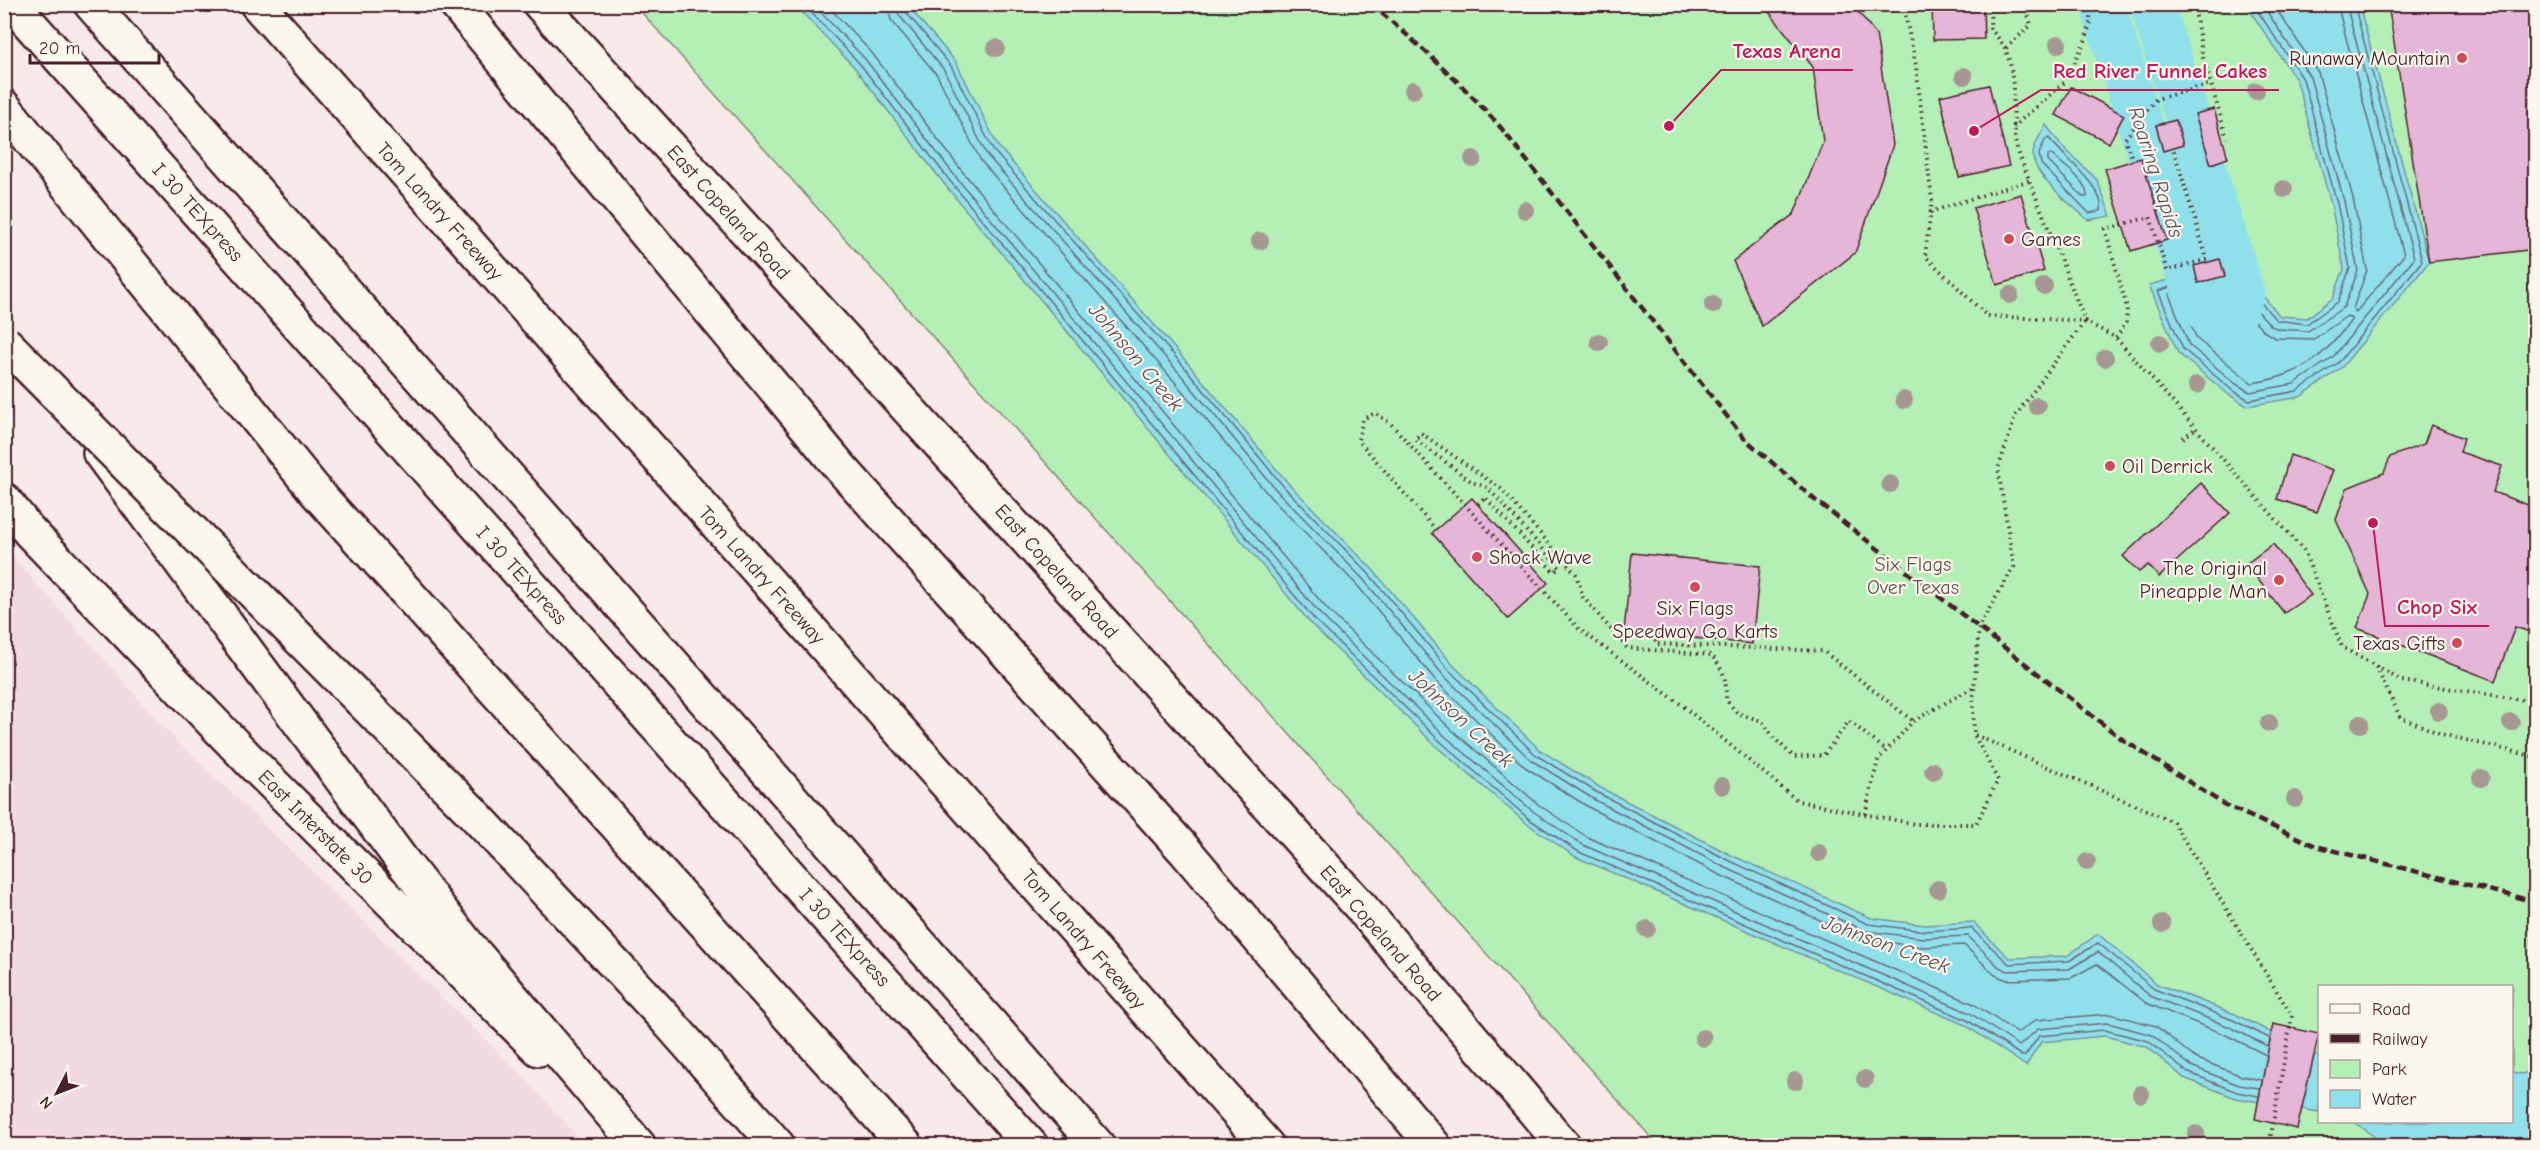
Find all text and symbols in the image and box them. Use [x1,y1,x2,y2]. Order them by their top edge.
scale bar [30,27,159,65]
callout: Texas Arena [1721,31,1853,70]
text: 20 m [39,38,80,59]
text: Texas Arena [1733,39,1841,63]
place label: Runaway Mountain [2289,47,2450,70]
callout: Red River Funnel Cakes [2041,51,2279,90]
marker: Runaway Mountain [2455,51,2469,65]
text: Red River Funnel Cakes [2053,59,2267,83]
water label: Roaring Rapids [2124,104,2189,241]
street label: Tom Landry Freeway [372,138,508,285]
street label: East Copeland Road [662,140,795,284]
street label: I 30 TEXpress [147,158,248,266]
place label: Games [2021,228,2081,251]
marker: Games [2002,232,2016,246]
water label: Johnson Creek [1083,297,1189,417]
place label: Oil Derrick [2122,455,2213,478]
marker: Oil Derrick [2103,459,2117,473]
street label: East Copeland Road [990,499,1123,643]
street label: Tom Landry Freeway [694,502,830,649]
street label: I 30 TEXpress [471,521,572,629]
place label: Shock Wave [1489,546,1592,569]
marker: Shock Wave [1470,550,1484,564]
park label: Six Flags Over Texas [1867,553,1959,599]
place label: The Original Pineapple Man [2139,557,2267,603]
marker: The Original Pineapple Man [2272,573,2286,587]
marker: Six Flags Speedway Go Karts [1688,580,1702,594]
callout: Chop Six [2385,587,2489,626]
text: Chop Six [2397,595,2478,619]
place label: Six Flags Speedway Go Karts [1613,597,1777,643]
place label: Texas Gifts [2353,632,2445,655]
marker: Texas Gifts [2450,636,2464,650]
water label: Johnson Creek [1403,663,1519,773]
street label: East Interstate 30 [253,765,378,890]
street label: East Copeland Road [1315,861,1446,1006]
street label: Tom Landry Freeway [1017,865,1151,1014]
street label: I 30 TEXpress [794,883,895,991]
water label: Johnson Creek [1818,909,1954,978]
legend [2318,985,2513,1123]
text: Road [2372,999,2411,1020]
text: Railway [2372,1029,2429,1050]
text: Park [2372,1059,2407,1080]
north arrow [27,1063,87,1123]
text: Water [2372,1089,2417,1110]
text: N [36,1092,57,1112]

